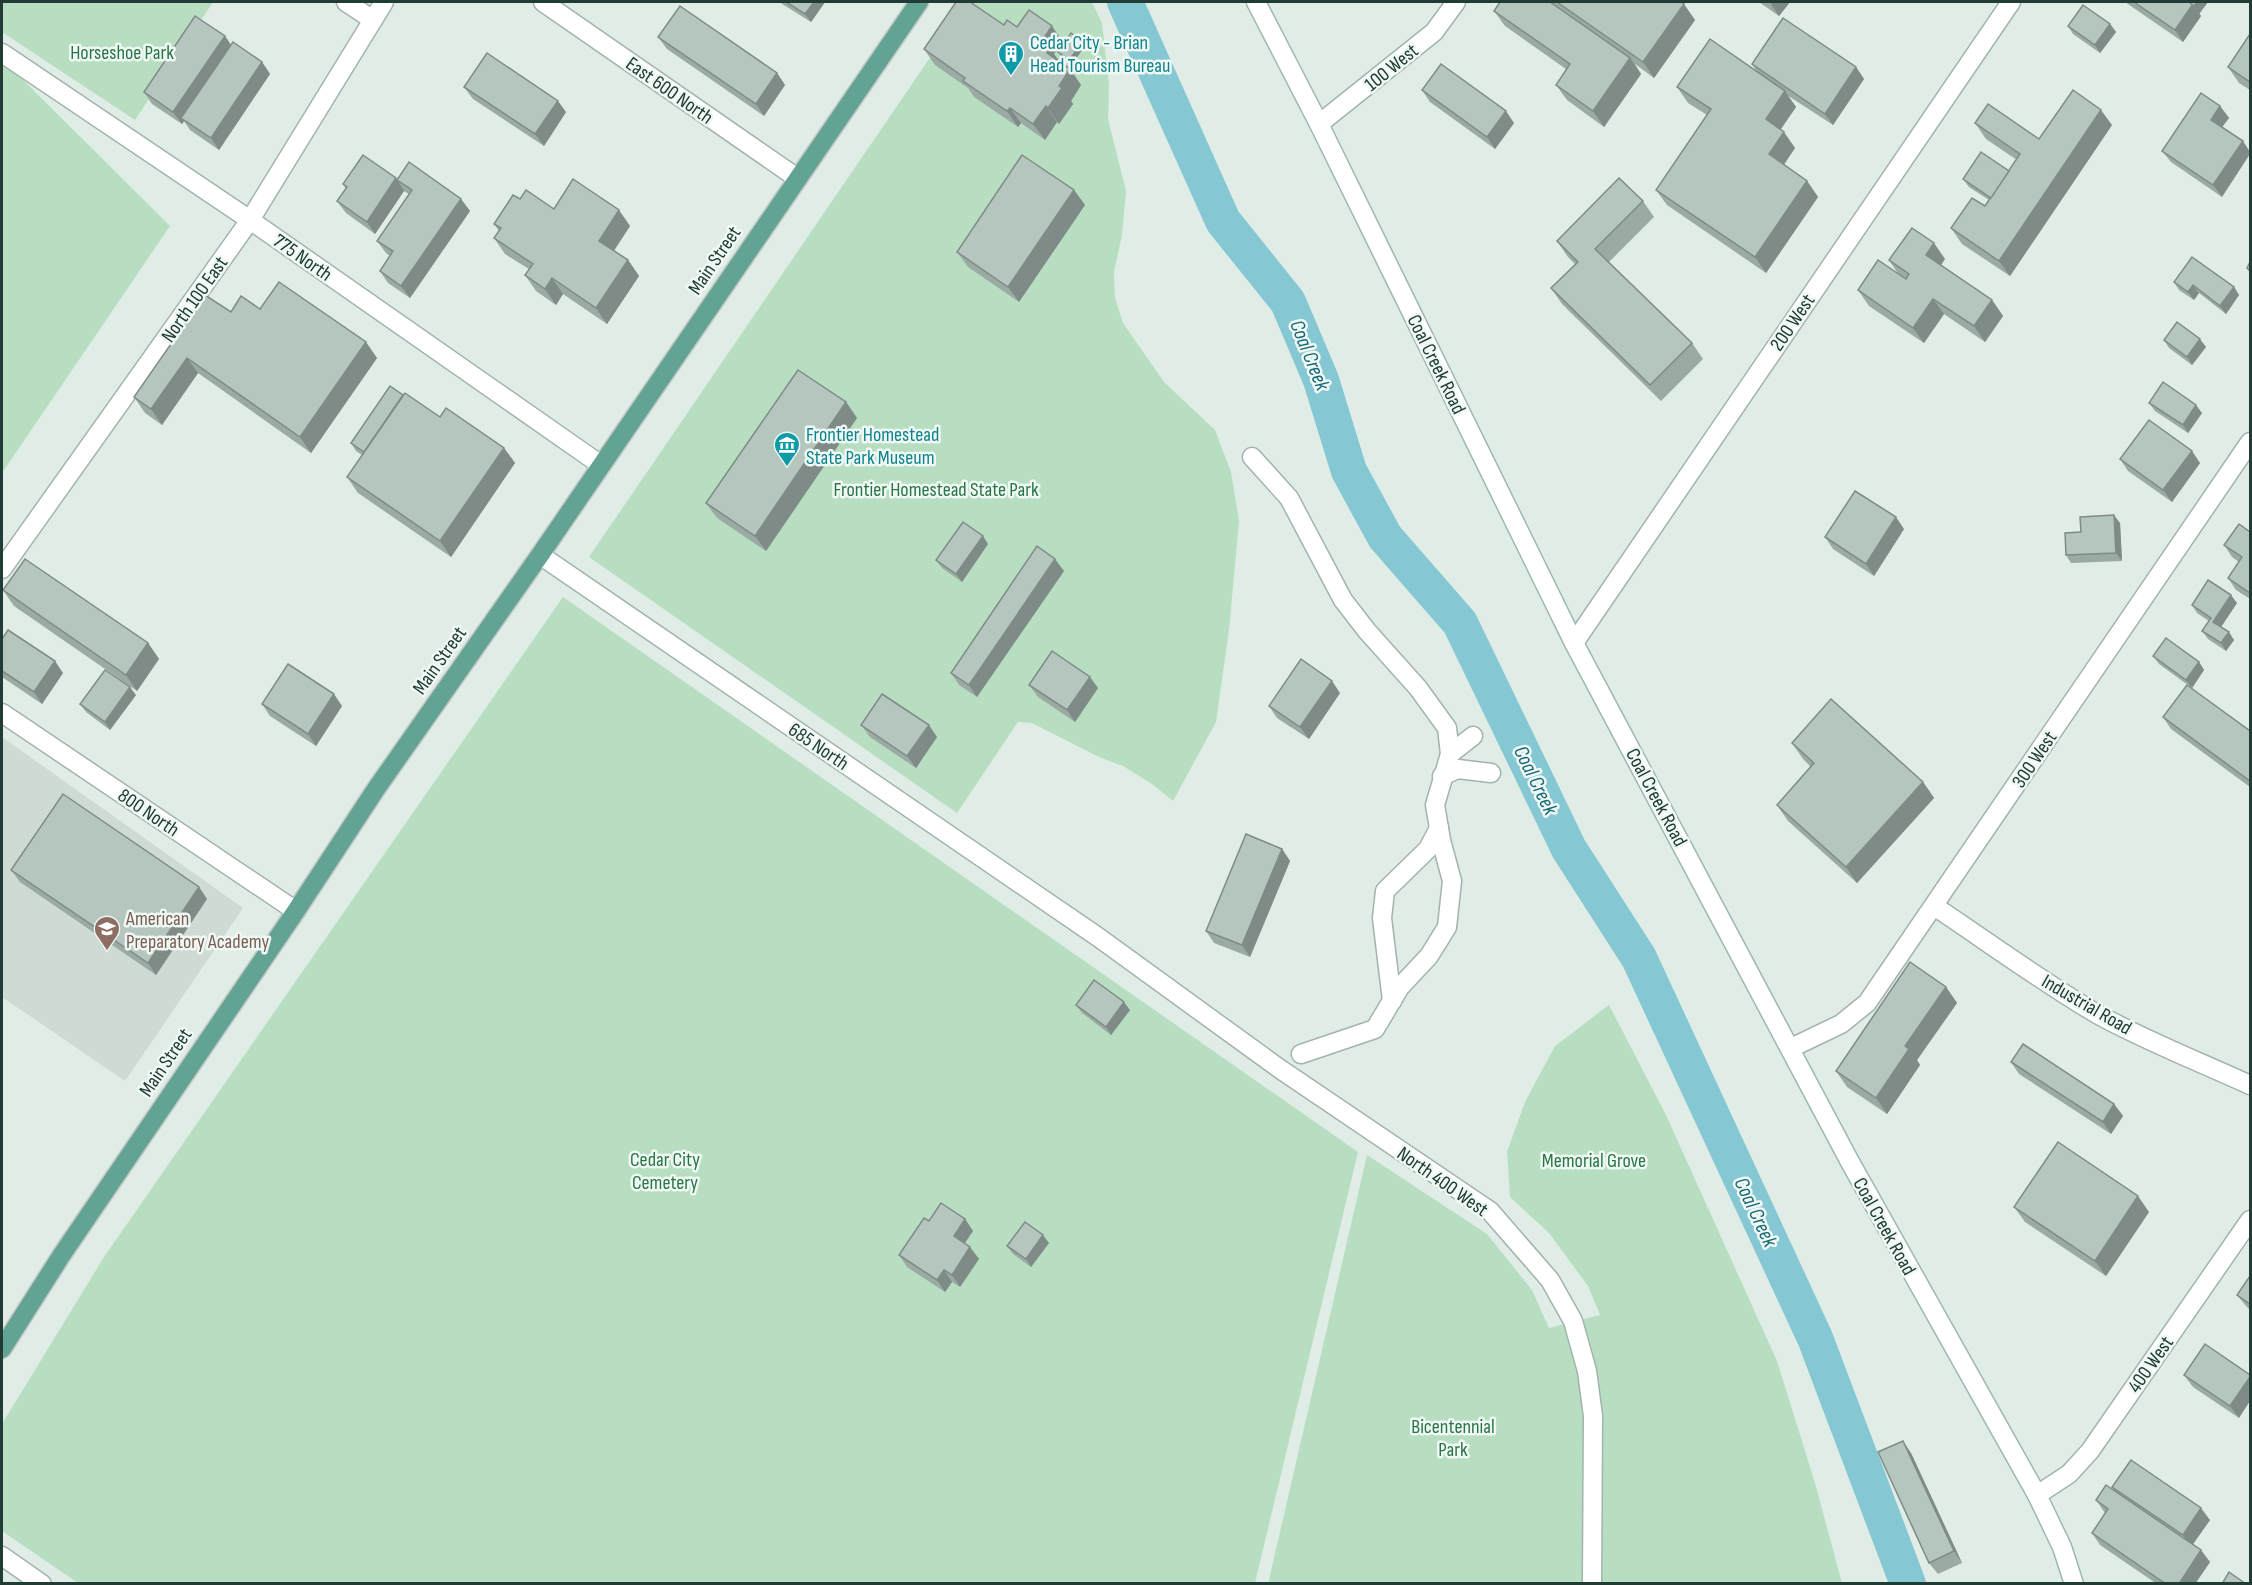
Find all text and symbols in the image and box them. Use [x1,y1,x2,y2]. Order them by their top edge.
place label: Cedar City - Brian Head Tourism Bureau [1030,31,1170,78]
building icon: Cedar City - Brian Head Tourism Bureau [996,39,1026,77]
street label: 100 West [1360,39,1423,97]
park label: Horseshoe Park [70,41,174,65]
street label: East 600 North [621,52,718,130]
street label: Main Street [683,222,746,299]
street label: 775 North [268,229,337,287]
street label: North 100 East [157,252,233,347]
street label: 200 West [1765,290,1820,355]
street label: Coal Creek Road [1402,311,1470,418]
water label: Coal Creek [1284,316,1335,395]
place label: Frontier Homestead State Park Museum [806,423,939,470]
museum icon: Frontier Homestead State Park Museum [772,430,802,468]
park label: Frontier Homestead State Park [833,478,1039,502]
street label: Main Street [408,622,472,699]
street label: 685 North [784,718,853,776]
street label: 300 West [2007,727,2063,793]
water label: Coal Creek [1508,742,1563,820]
street label: Coal Creek Road [1620,744,1692,851]
street label: 800 North [113,784,184,842]
place label: American Preparatory Academy [125,907,269,954]
school or university icon: American Preparatory Academy [92,914,122,952]
street label: Industrial Road [2037,969,2136,1040]
street label: Main Street [134,1024,197,1101]
street label: North 400 West [1392,1142,1493,1222]
park label: Cedar City Cemetery [630,1148,700,1195]
park label: Memorial Grove [1542,1149,1646,1173]
water label: Coal Creek [1729,1174,1783,1252]
street label: Coal Creek Road [1848,1174,1921,1279]
street label: 400 West [2123,1332,2179,1397]
park label: Bicentennial Park [1411,1415,1495,1462]

